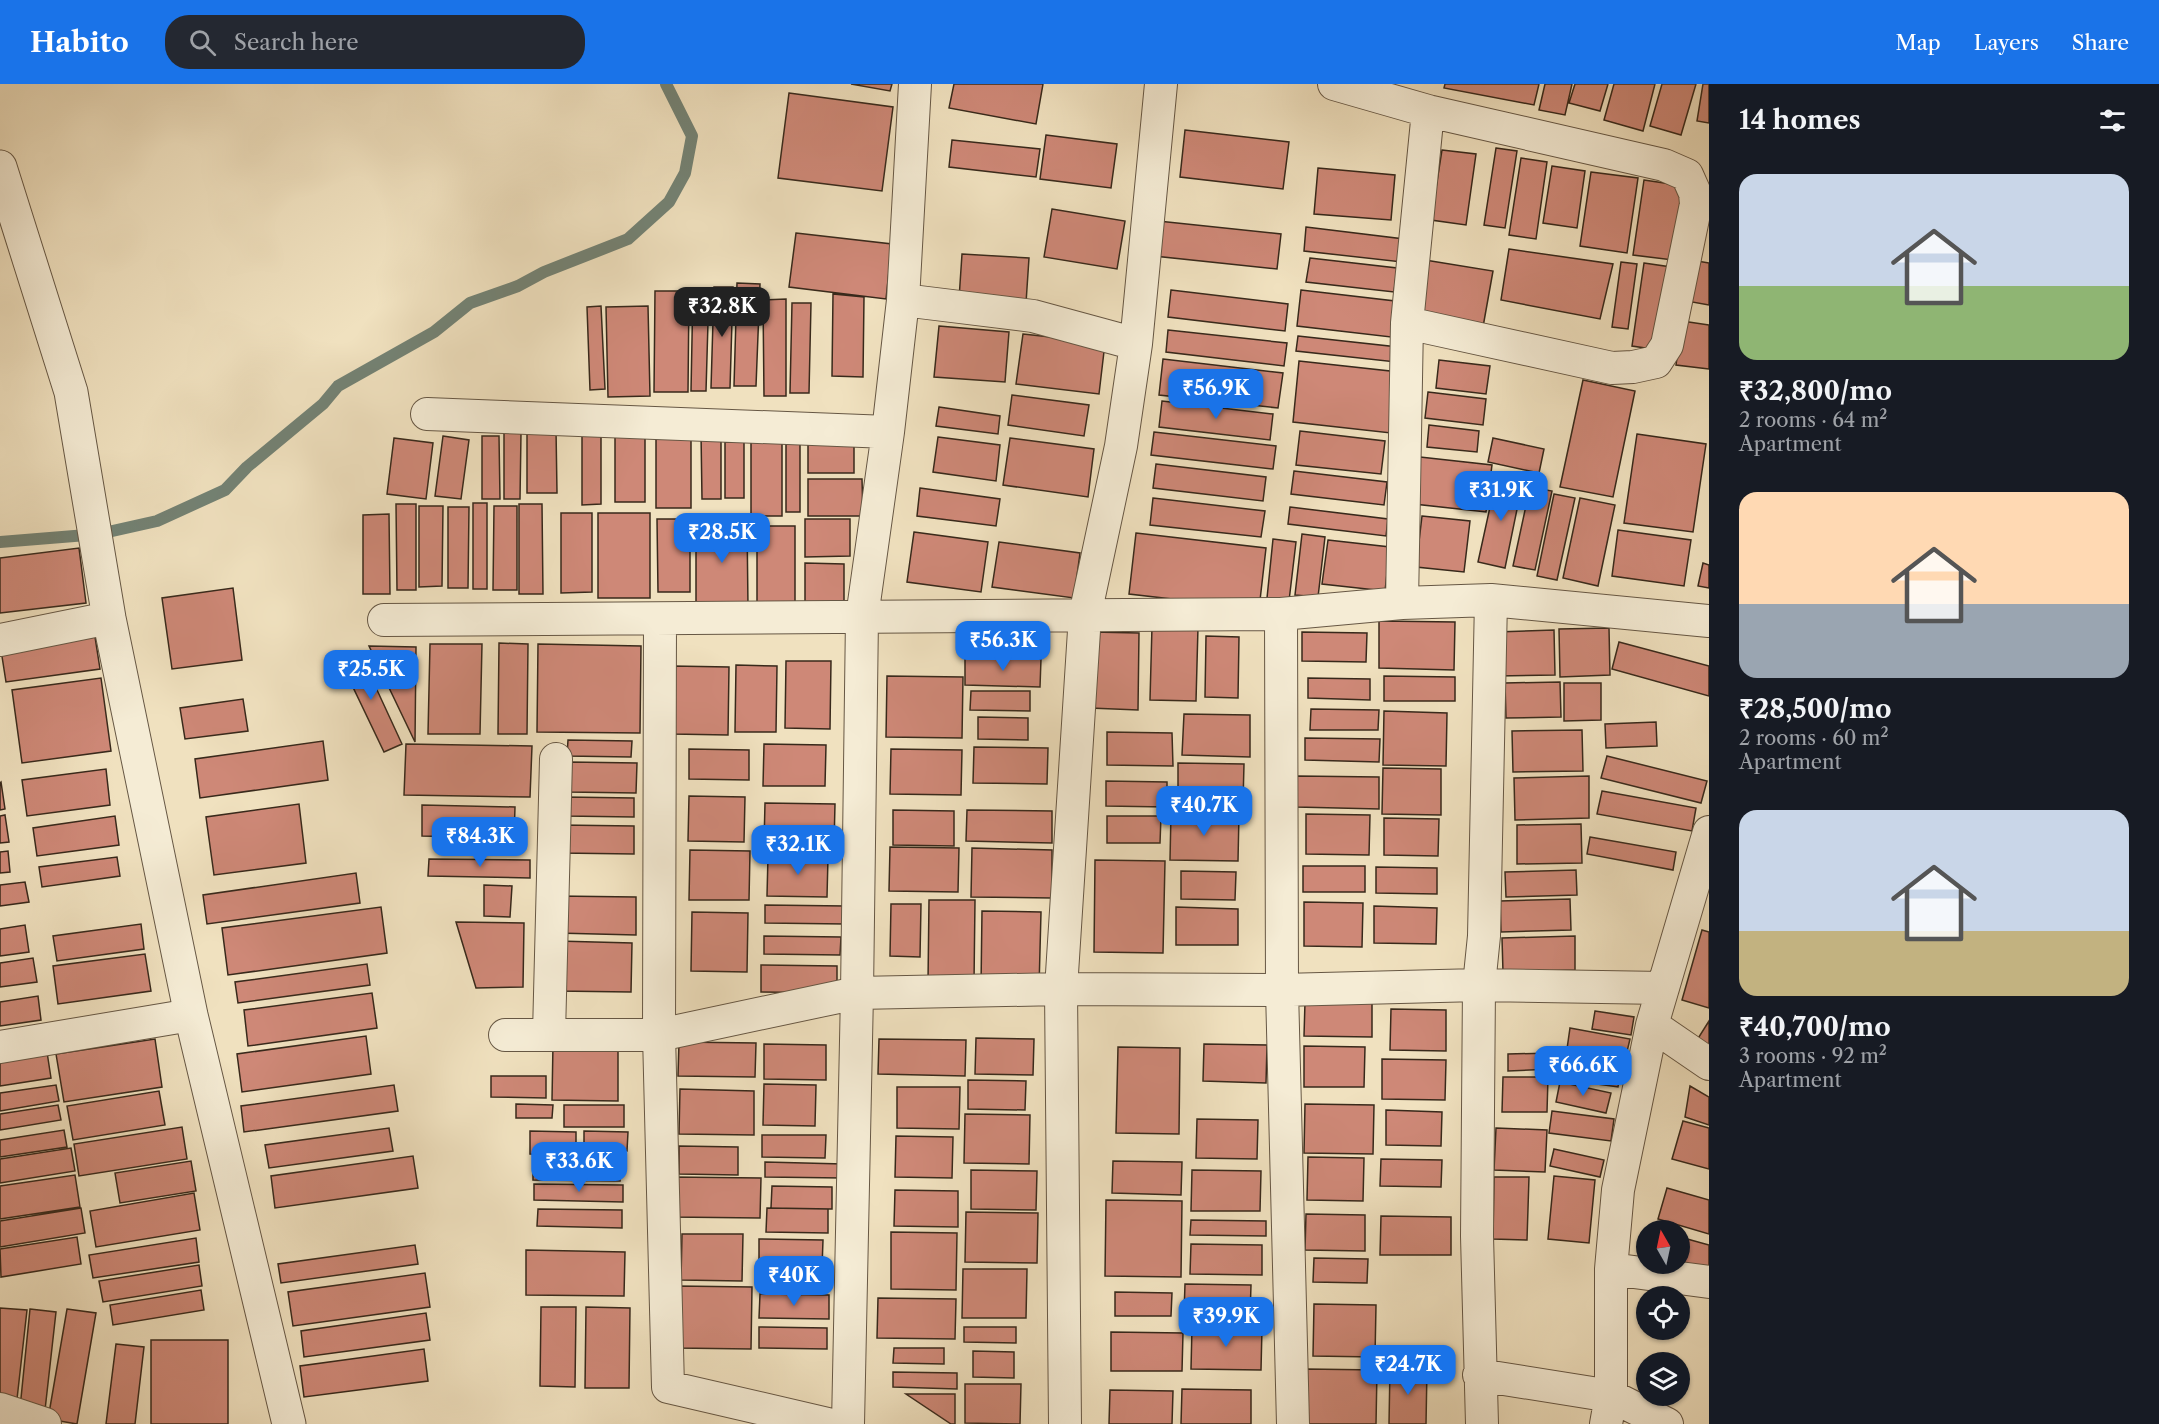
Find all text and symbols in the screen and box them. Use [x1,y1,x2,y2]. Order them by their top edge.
search box [165,15,585,69]
text: Habito [30,25,129,59]
icon: search [186,26,219,59]
text: Search here [234,29,358,56]
text: Map [1896,30,1941,55]
text: Layers [1974,30,2039,55]
text: Share [2072,30,2129,55]
text: 14 homes [1739,104,1861,136]
icon: filters [2096,104,2129,137]
icon: home [1880,213,1988,321]
pin: ₹32.8K [673,287,771,338]
text: ₹32.8K [688,294,756,318]
pin: ₹56.9K [1167,369,1265,420]
text: ₹32,800/mo [1739,375,1892,407]
text: ₹56.9K [1182,376,1250,400]
text: 2 rooms · 64 m² [1739,408,1888,432]
text: Apartment [1739,432,1842,456]
pin: ₹31.9K [1452,471,1550,522]
text: ₹31.9K [1469,478,1533,502]
pin: ₹28.5K [673,513,771,564]
text: ₹28.5K [688,520,756,544]
icon: home [1880,531,1988,639]
pin: ₹56.3K [954,621,1052,672]
text: ₹56.3K [969,628,1037,652]
pin: ₹25.5K [322,650,420,701]
text: ₹25.5K [338,657,404,681]
text: ₹28,500/mo [1739,693,1892,725]
text: 2 rooms · 60 m² [1739,726,1889,750]
text: Apartment [1739,750,1842,774]
pin: ₹40.7K [1155,786,1253,837]
text: ₹40.7K [1170,793,1238,817]
pin: ₹84.3K [431,817,529,868]
text: ₹84.3K [446,824,514,848]
pin: ₹32.1K [749,825,847,876]
text: ₹32.1K [765,832,831,856]
icon: home [1880,849,1988,957]
text: ₹40,700/mo [1739,1011,1891,1043]
text: 3 rooms · 92 m² [1739,1044,1887,1068]
pin: ₹66.6K [1534,1046,1632,1097]
text: ₹66.6K [1549,1053,1617,1077]
text: Apartment [1739,1068,1842,1092]
pin: ₹33.6K [530,1142,628,1193]
text: ₹33.6K [545,1149,613,1173]
north arrow [1636,1220,1690,1274]
map controls [1636,1220,1690,1406]
pin: ₹40K [758,1256,830,1307]
text: ₹40K [768,1263,820,1287]
button: locate [1636,1286,1690,1340]
pin: ₹39.9K [1177,1297,1275,1348]
text: ₹39.9K [1193,1304,1259,1328]
pin: ₹24.7K [1359,1345,1457,1396]
text: ₹24.7K [1375,1352,1441,1376]
button: layers [1636,1352,1690,1406]

